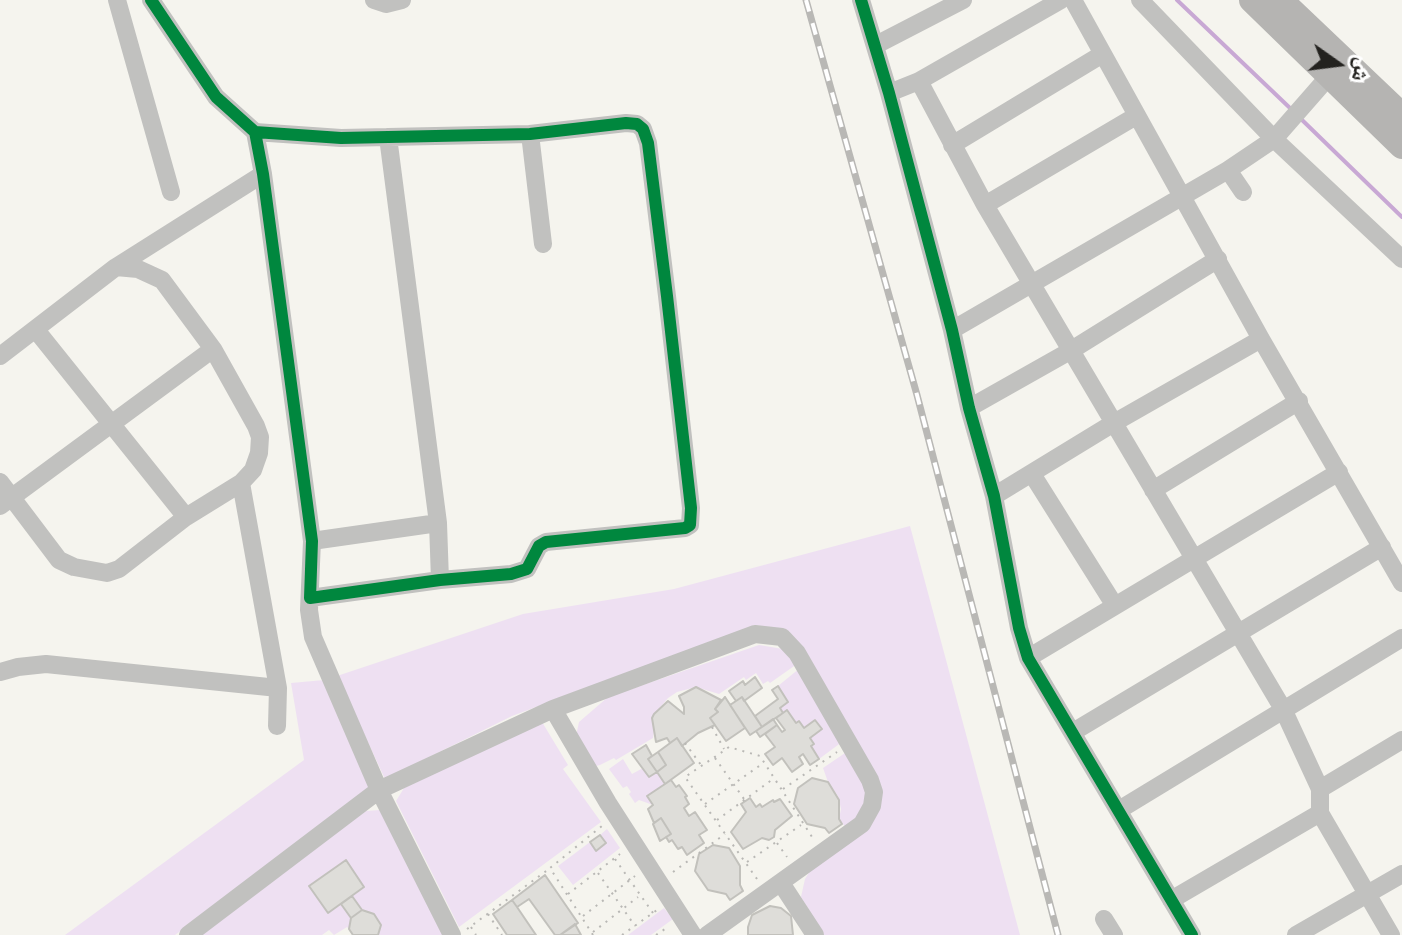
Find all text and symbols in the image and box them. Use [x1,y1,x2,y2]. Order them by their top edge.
north arrow [1298,24,1378,104]
text: ش [1346,55,1378,85]

